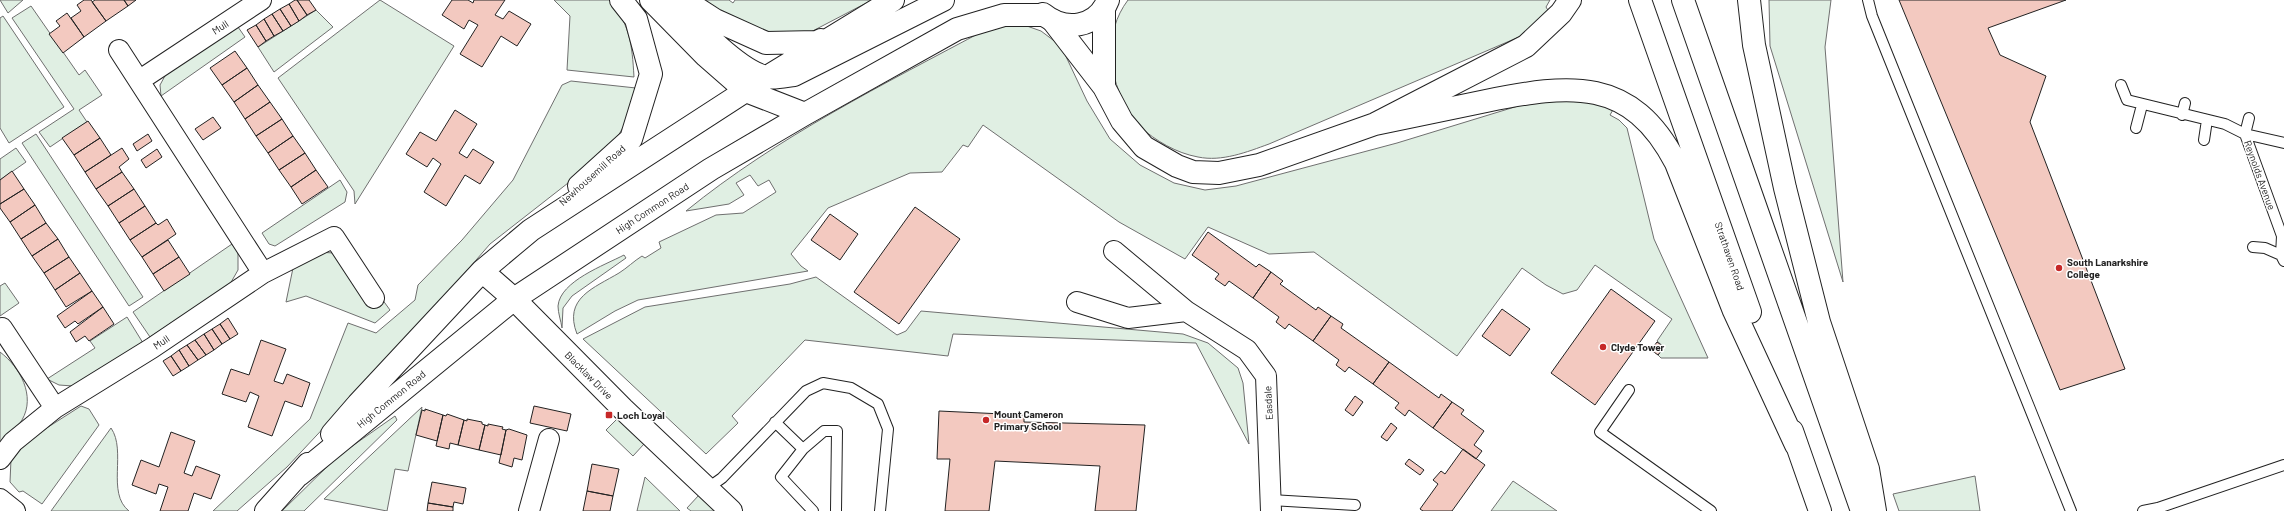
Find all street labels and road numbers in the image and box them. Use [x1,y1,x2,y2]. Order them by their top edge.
street label: Mull [210,17,230,37]
street label: Reynolds Avenue [2242,139,2278,211]
street label: Newhousemill Road [556,142,628,208]
street label: High Common Road [613,180,691,236]
street label: Strathaven Road [1713,220,1747,292]
street label: Mull [151,332,171,352]
street label: Blacklaw Drive [563,349,615,401]
street label: High Common Road [354,368,428,430]
street label: Easdale [1261,386,1275,420]

